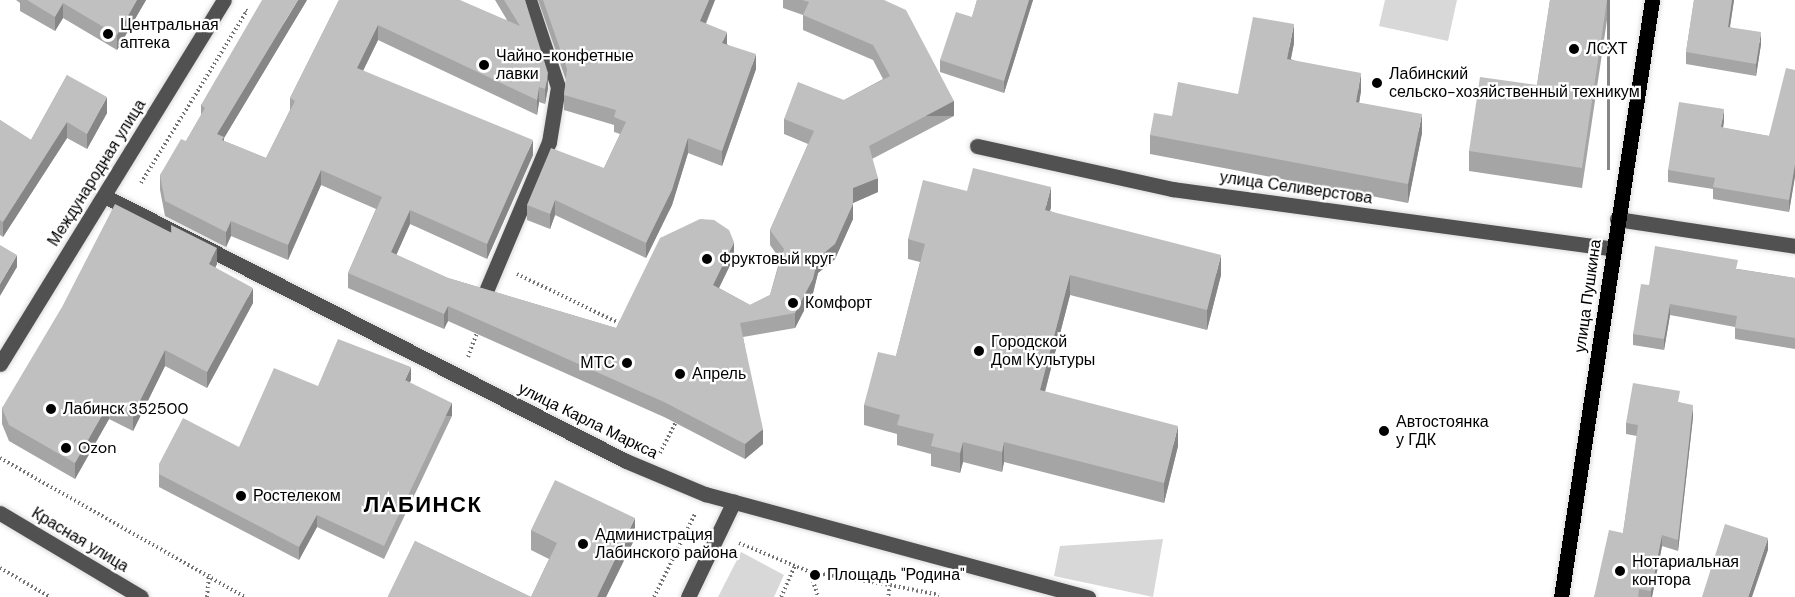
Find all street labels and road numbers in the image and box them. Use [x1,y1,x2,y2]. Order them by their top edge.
street label: Международная улица [44,96,150,250]
street label: улица Селиверстова [1219,168,1373,208]
street label: улица Пушкина [1571,238,1605,354]
street label: улица Карла Маркса [515,379,661,463]
street label: Красная улица [28,504,132,576]

